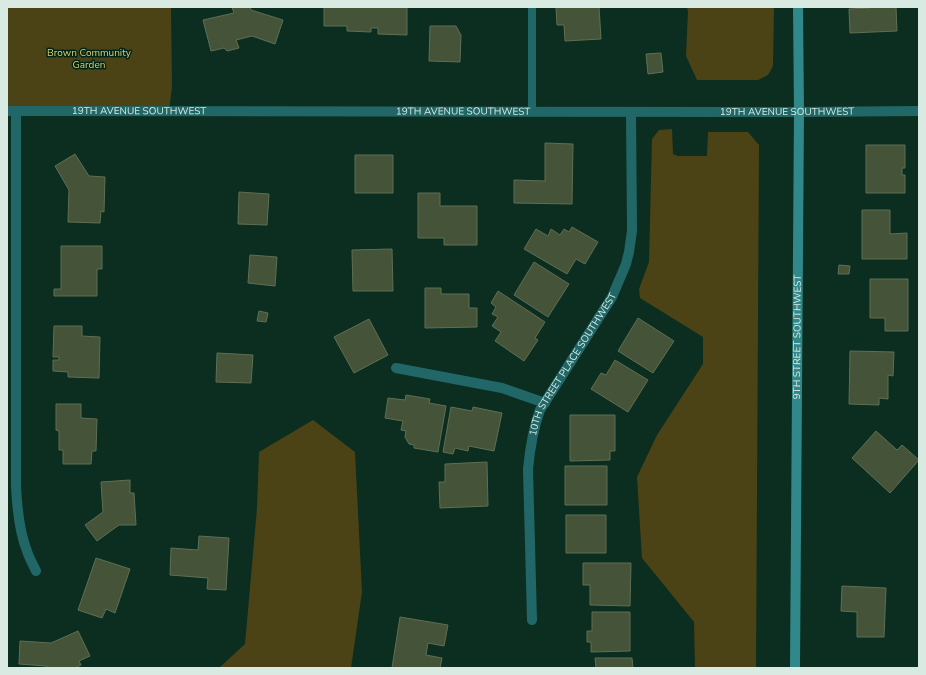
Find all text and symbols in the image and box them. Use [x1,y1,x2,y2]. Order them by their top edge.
park label: Brown Community Garden [47,46,132,72]
street label: 19TH AVENUE SOUTHWEST [72,104,206,118]
street label: 19TH AVENUE SOUTHWEST [396,104,530,119]
street label: 19TH AVENUE SOUTHWEST [720,105,854,119]
street label: 9TH STREET SOUTHWEST [790,275,805,399]
street label: 10TH STREET PLACE SOUTHWEST [526,291,620,437]

